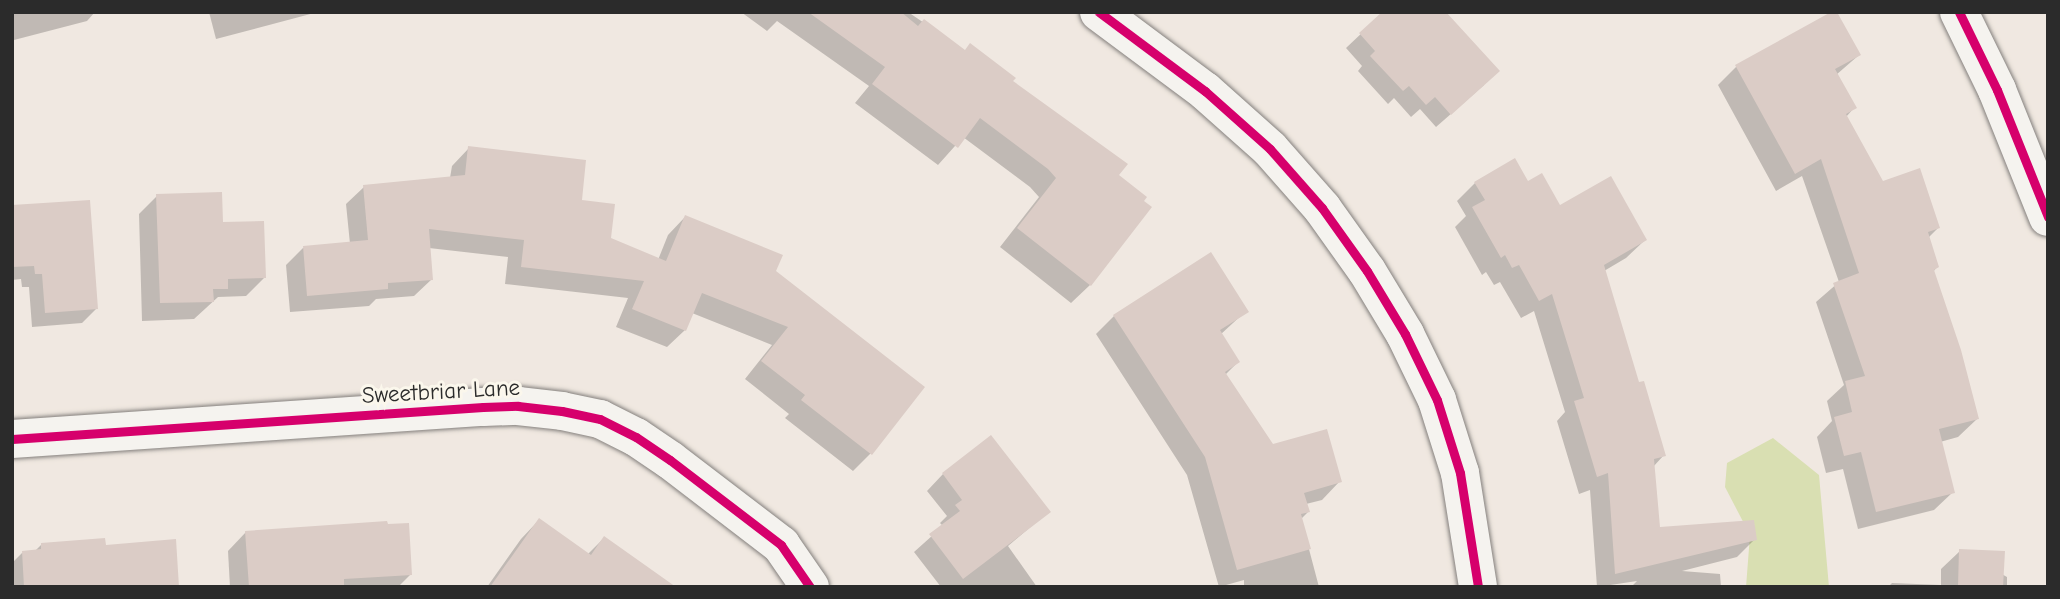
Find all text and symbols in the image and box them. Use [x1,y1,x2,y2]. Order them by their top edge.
street label: Sweetbriar Lane [361,374,521,410]

